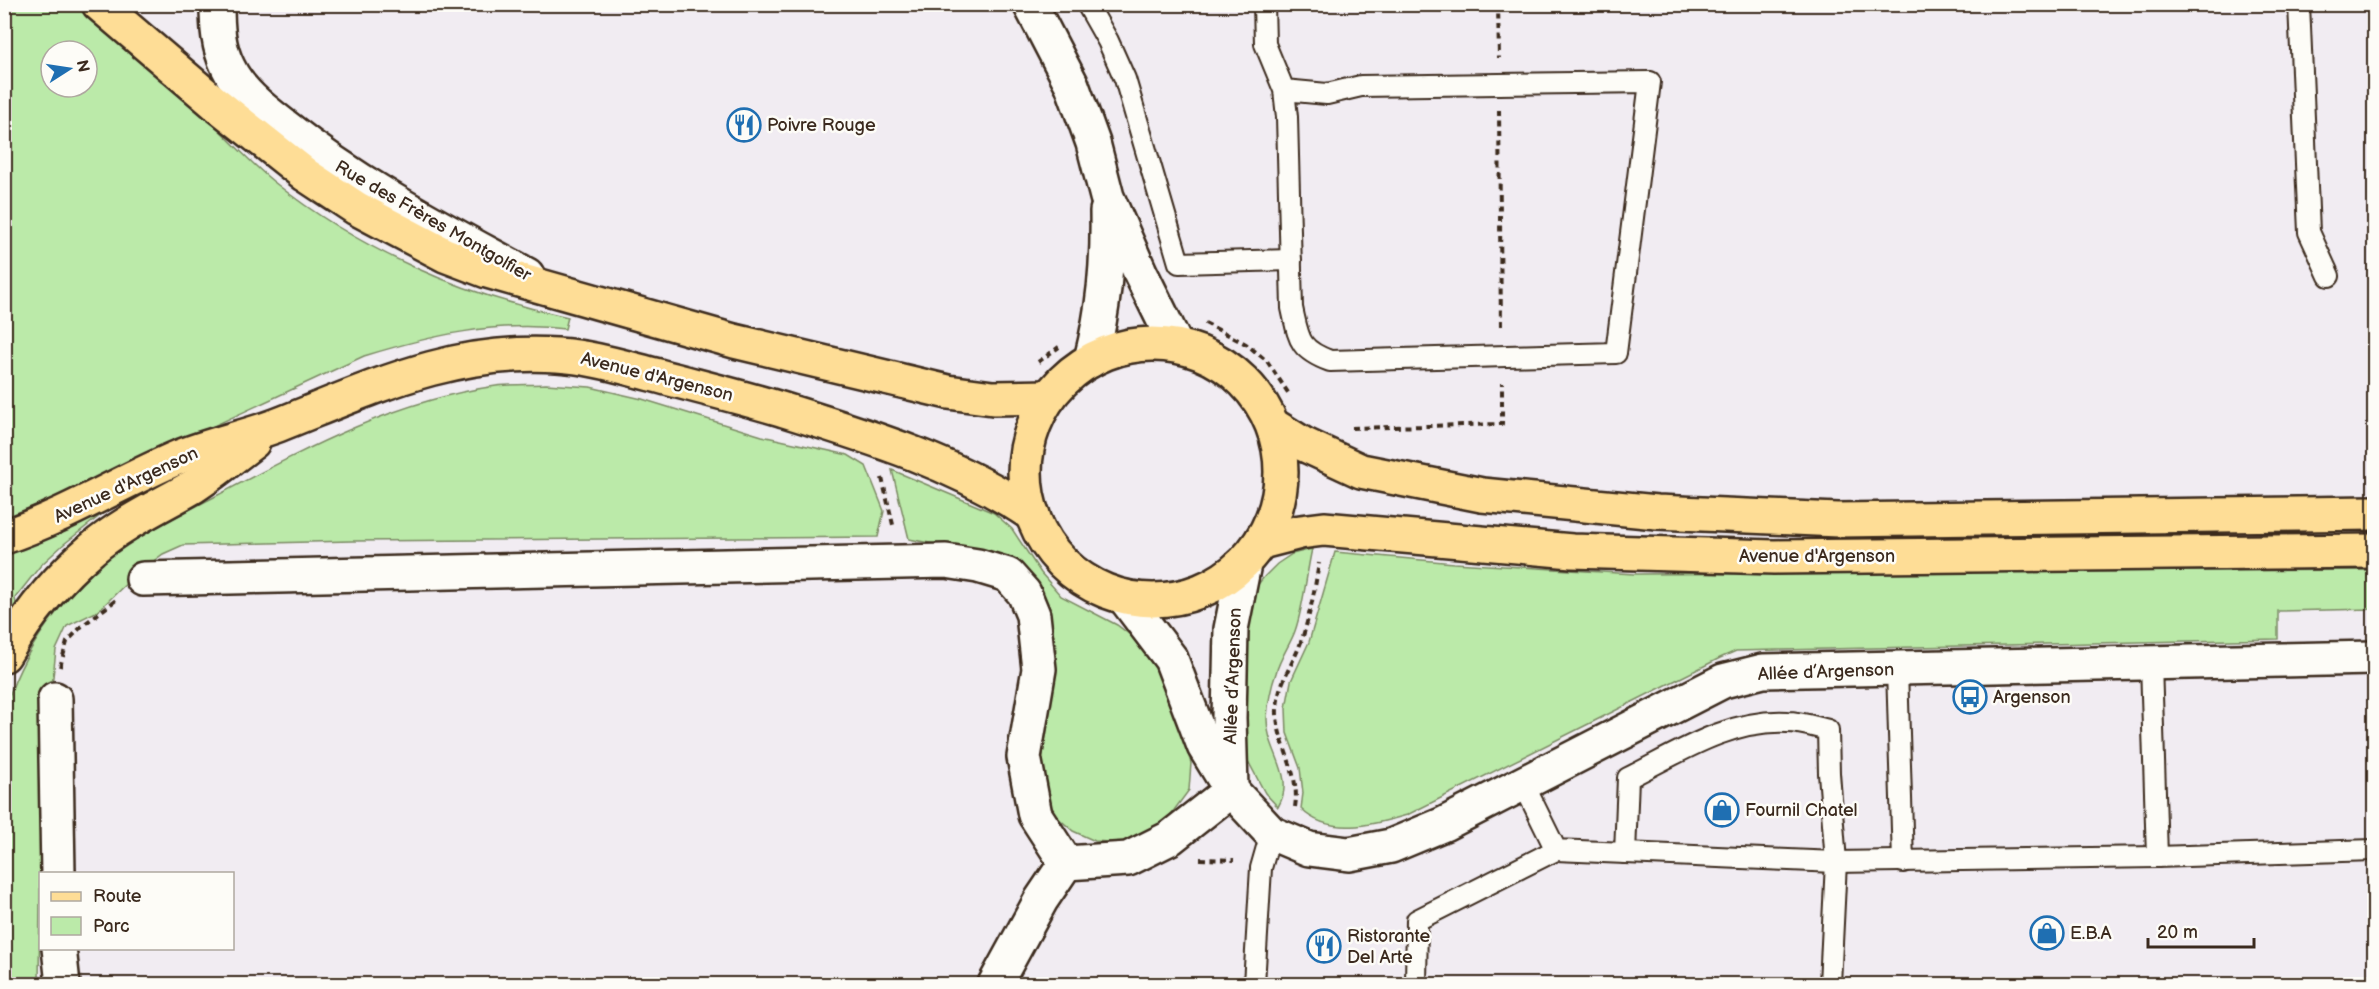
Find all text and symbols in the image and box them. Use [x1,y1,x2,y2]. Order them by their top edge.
north arrow [39,39,99,99]
text: N [72,58,93,74]
restaurant icon: Poivre Rouge [726,107,762,143]
place label: Poivre Rouge [767,115,876,136]
street label: Rue des Frères Montgolfier [331,156,535,286]
street label: Avenue d'Argenson [579,348,735,406]
street label: Avenue d'Argenson [51,442,201,528]
street label: Avenue d'Argenson [1739,546,1895,567]
street label: Allée d’Argenson [1220,607,1246,745]
street label: Allée d’Argenson [1757,659,1895,685]
bus stop icon: Argenson [1952,679,1988,715]
place label: Argenson [1993,687,2071,708]
shop icon: Fournil Chatel [1704,792,1740,828]
place label: Fournil Chatel [1745,800,1858,821]
legend [39,872,234,950]
text: Route [93,886,142,907]
scale bar [2148,911,2254,949]
shop icon: E.B.A [2029,915,2065,951]
text: Parc [93,916,130,937]
text: 20 m [2157,922,2198,943]
place label: E.B.A [2070,923,2112,944]
place label: Ristorante Del Arte [1347,926,1431,968]
restaurant icon: Ristorante Del Arte [1306,928,1342,964]

